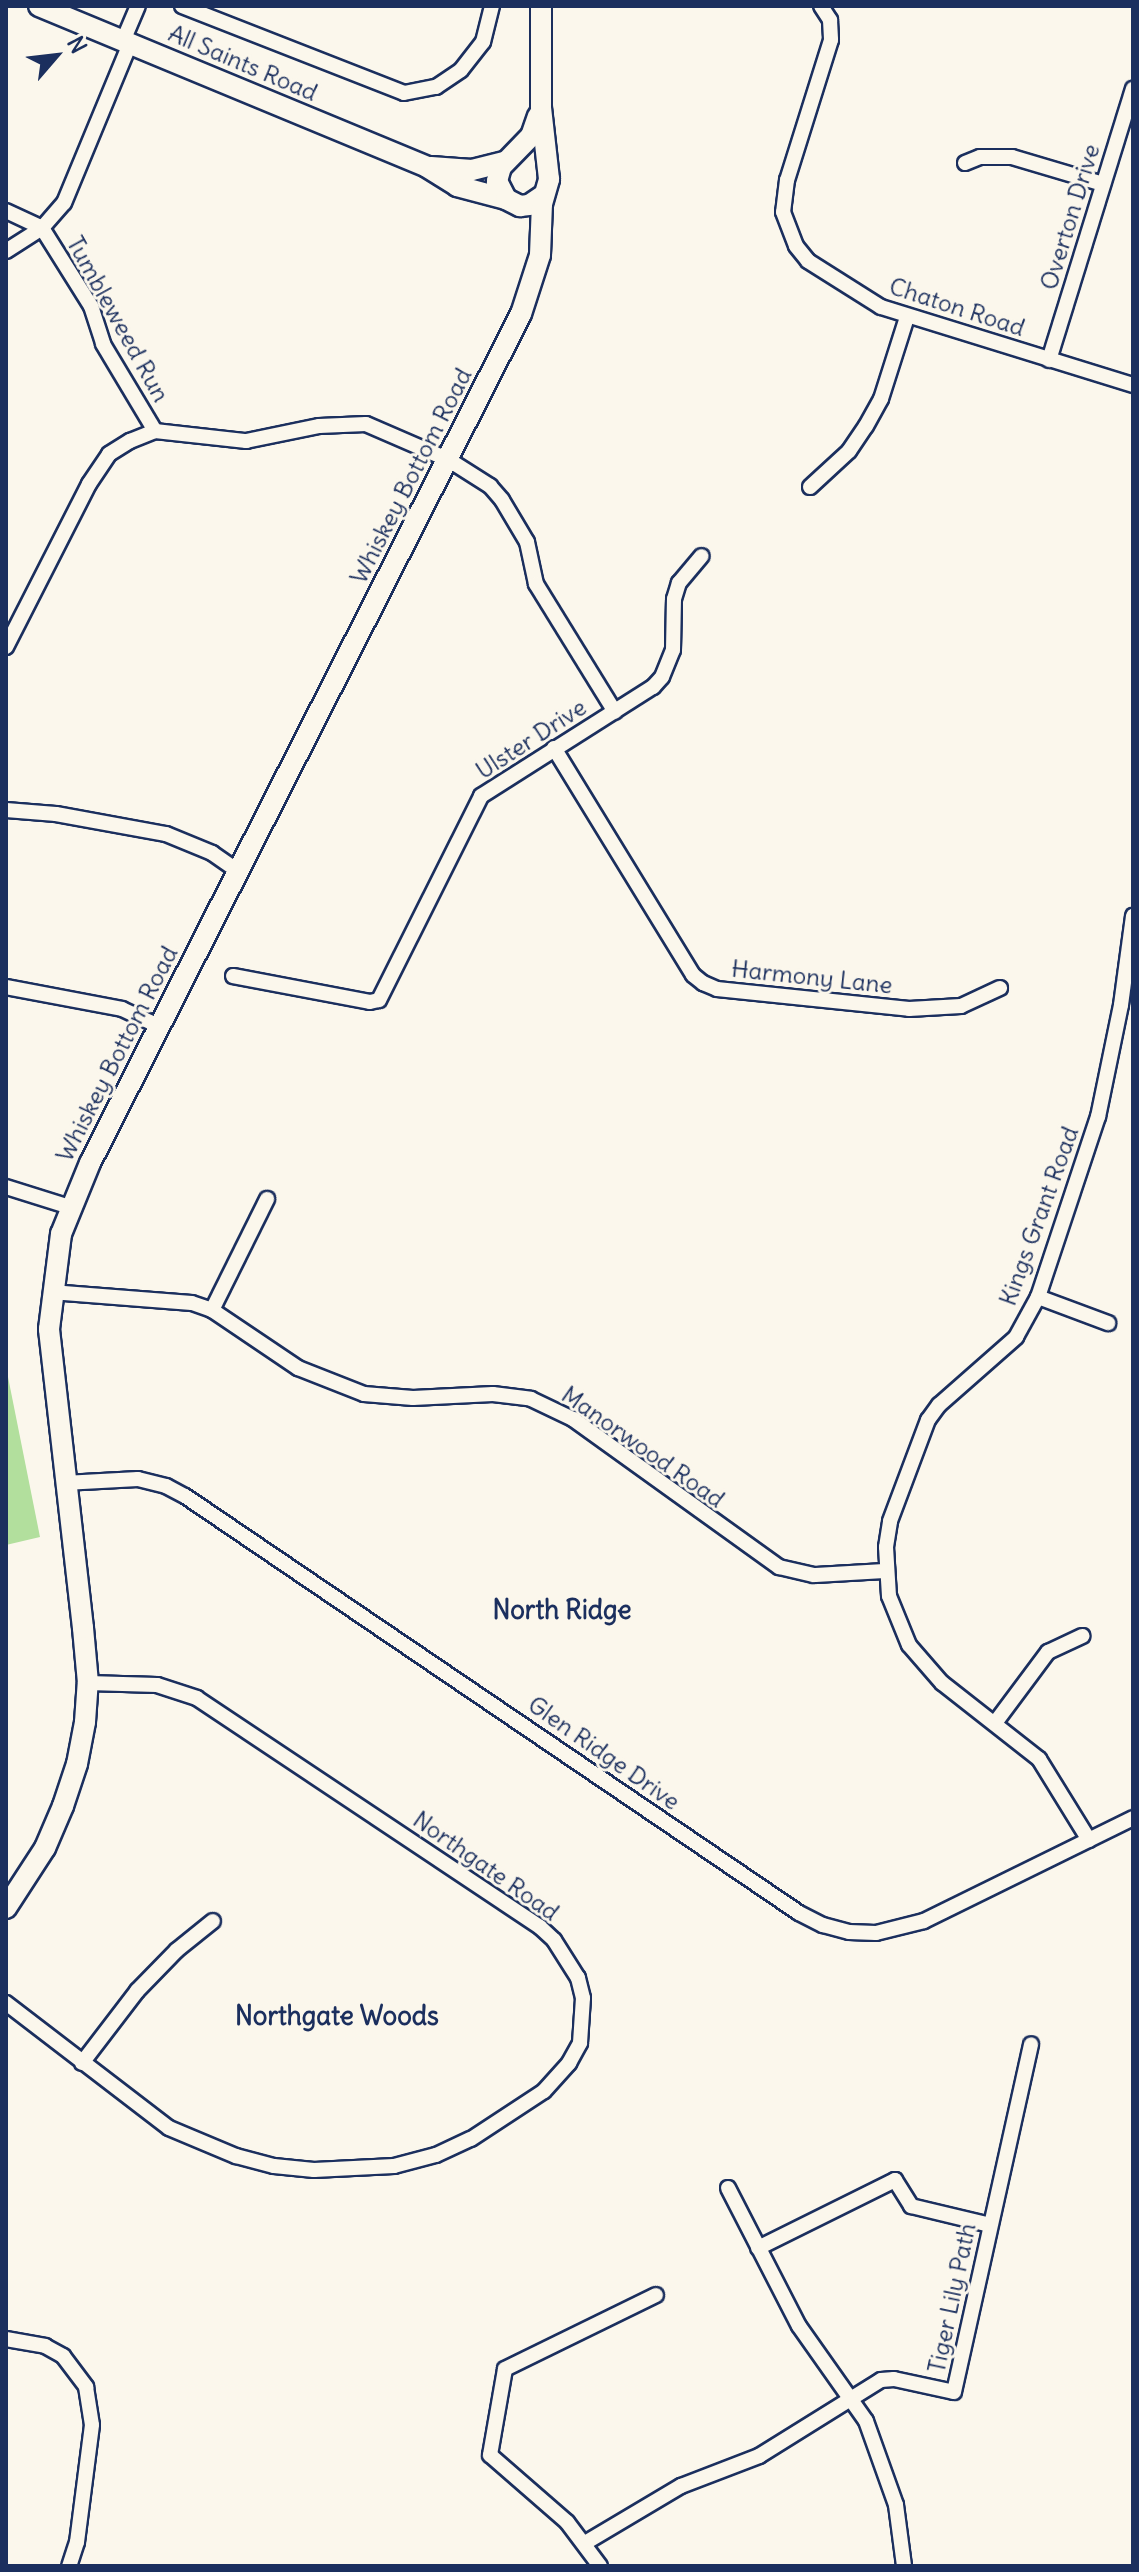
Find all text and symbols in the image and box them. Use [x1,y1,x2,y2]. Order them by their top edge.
north arrow [16,16,96,96]
street label: All Saints Road [164,19,322,107]
text: N [61,31,93,58]
street label: Overton Drive [1034,141,1106,293]
street label: Tumbleweed Run [61,231,175,407]
street label: Chaton Road [886,272,1028,342]
street label: Whiskey Bottom Road [344,363,478,589]
street label: Ulster Drive [471,693,591,785]
street label: Whiskey Bottom Road [50,941,184,1167]
street label: Harmony Lane [730,954,894,1000]
street label: Kings Grant Road [993,1123,1085,1309]
street label: Manorwood Road [556,1380,730,1514]
district label: North Ridge [492,1594,632,1626]
street label: Glen Ridge Drive [523,1690,685,1816]
street label: Northgate Road [408,1805,564,1927]
district label: Northgate Woods [235,2000,439,2032]
street label: Tiger Lily Path [922,2220,982,2376]

